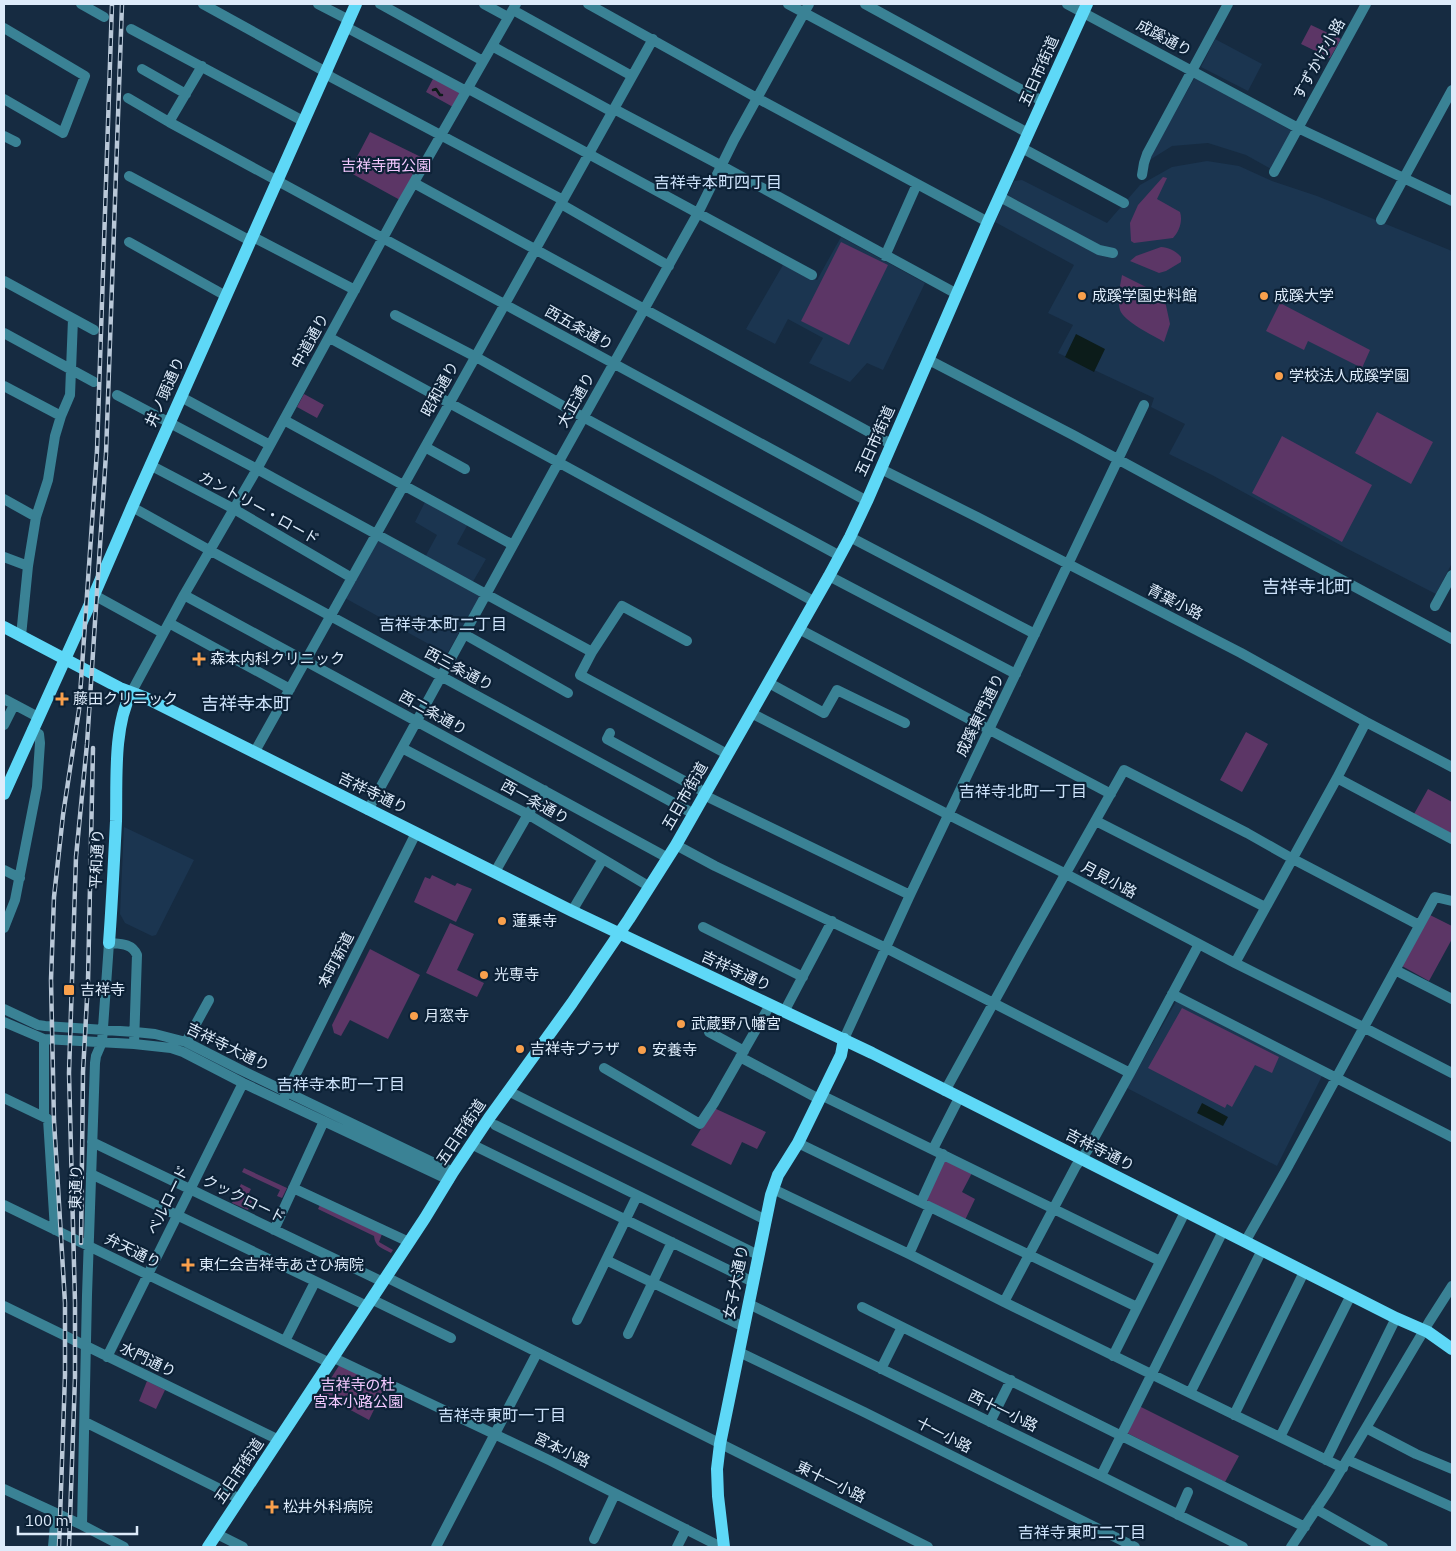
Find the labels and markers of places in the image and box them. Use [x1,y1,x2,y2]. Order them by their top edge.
place label: 成蹊学園史料館 [1092,286,1197,305]
place label: 成蹊大学 [1274,286,1334,305]
marker: 成蹊学園史料館 [1076,290,1088,302]
marker: 成蹊大学 [1258,290,1270,302]
place label: 学校法人成蹊学園 [1289,366,1409,385]
marker: 学校法人成蹊学園 [1273,370,1285,382]
place label: 森本内科クリニック [210,649,345,668]
marker: 森本内科クリニック [192,652,206,666]
place label: 藤田クリニック [73,689,178,708]
marker: 藤田クリニック [55,692,69,706]
place label: 蓮乗寺 [512,911,557,930]
marker: 蓮乗寺 [496,915,508,927]
place label: 光専寺 [494,965,539,984]
marker: 光専寺 [478,969,490,981]
place label: 吉祥寺 [80,980,125,999]
marker: 吉祥寺 [62,983,76,997]
place label: 月窓寺 [424,1006,469,1025]
marker: 月窓寺 [408,1010,420,1022]
place label: 武蔵野八幡宮 [691,1014,781,1033]
marker: 武蔵野八幡宮 [675,1018,687,1030]
place label: 吉祥寺プラザ [530,1039,620,1058]
place label: 安養寺 [652,1040,697,1059]
marker: 吉祥寺プラザ [514,1043,526,1055]
marker: 安養寺 [636,1044,648,1056]
place label: 東仁会吉祥寺あさひ病院 [199,1255,364,1274]
marker: 東仁会吉祥寺あさひ病院 [181,1258,195,1272]
place label: 松井外科病院 [283,1497,373,1516]
marker: 松井外科病院 [265,1500,279,1514]

